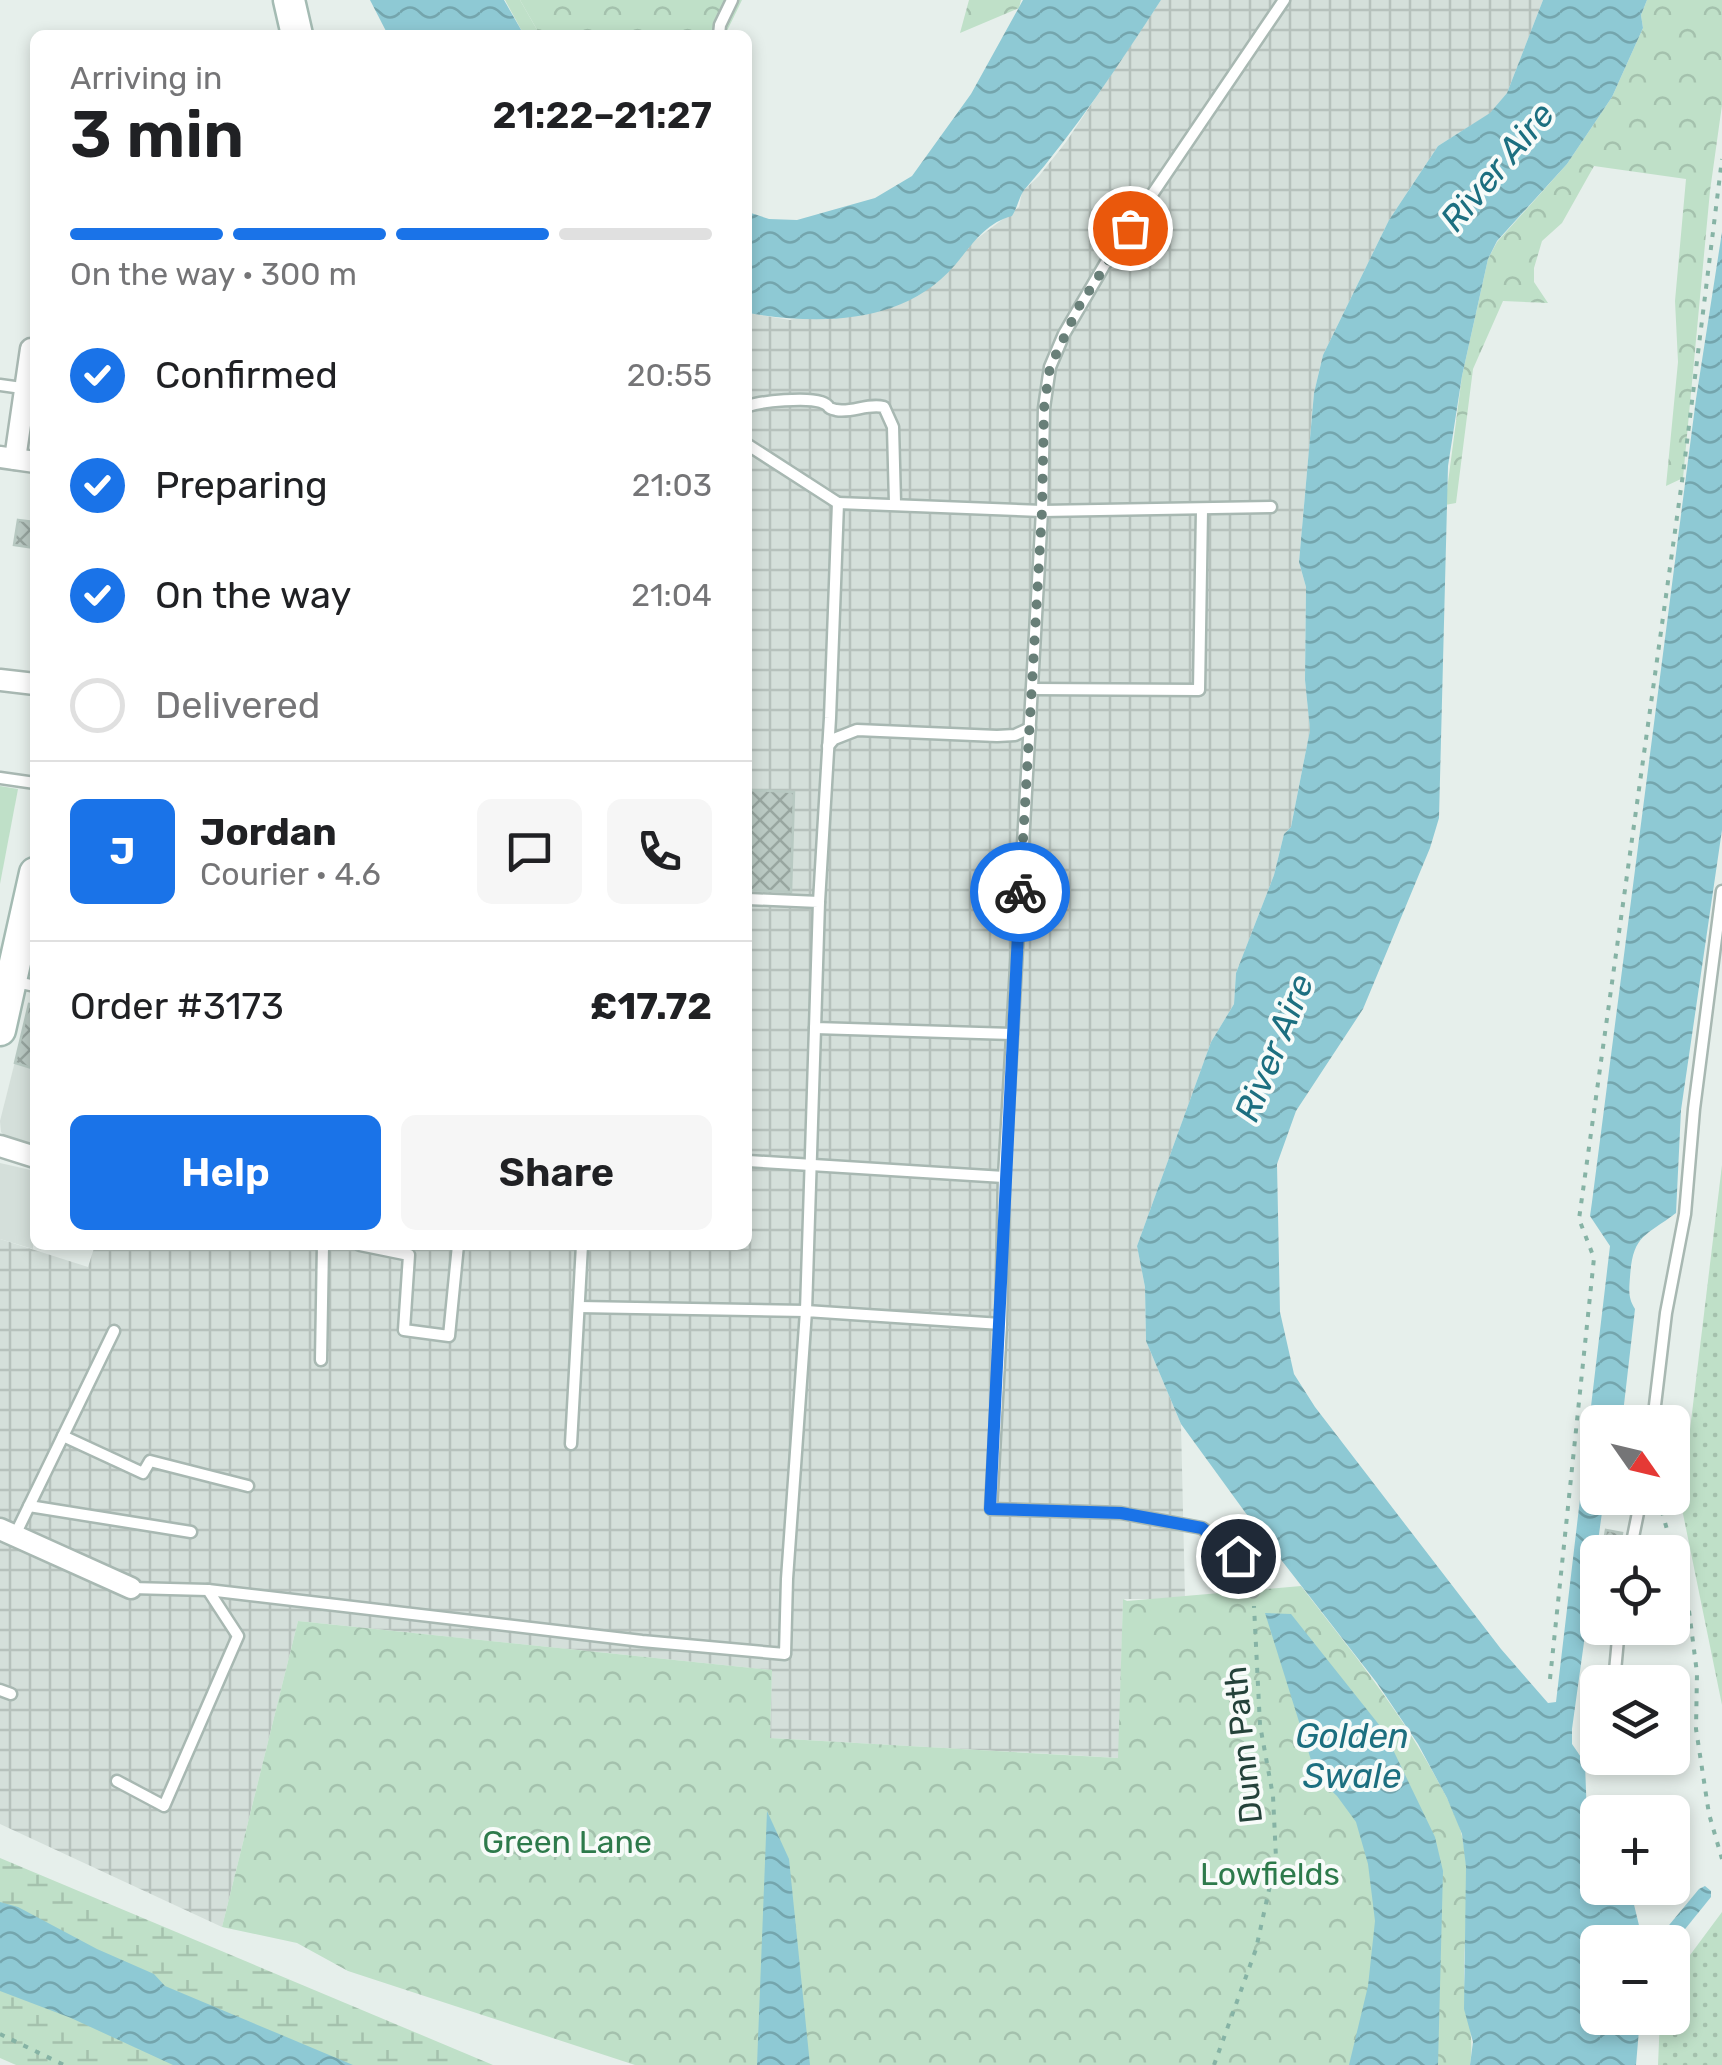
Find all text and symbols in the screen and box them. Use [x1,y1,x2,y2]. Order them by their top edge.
text: Arriving in [70,59,222,97]
text: 21:22–21:27 [492,92,712,138]
water label: River Aire [1431,94,1563,240]
text: 3 min [70,96,244,173]
pin [1088,186,1173,271]
icon: bag [1103,201,1158,256]
text: On the way · 300 m [70,255,357,293]
icon: check [70,348,125,403]
text: Confirmed [155,352,338,398]
text: 20:55 [627,356,712,394]
icon: check [70,458,125,513]
text: Preparing [155,462,328,508]
text: 21:03 [632,466,712,504]
icon: check [70,568,125,623]
text: On the way [155,572,351,618]
text: 21:04 [631,576,712,614]
text: Delivered [155,682,320,728]
button: chat [477,799,582,904]
button: phone [607,799,712,904]
text: Jordan [200,809,337,855]
text: J [110,828,135,874]
courier [970,842,1070,942]
text: Courier · 4.6 [200,855,381,893]
icon: bike [993,865,1048,920]
water label: River Aire [1226,968,1322,1128]
text: Order #3173 [70,983,284,1029]
text: £17.72 [590,983,712,1029]
button: Help [70,1115,381,1230]
button: Share [401,1115,712,1230]
north arrow [1580,1405,1690,1515]
map controls [1580,1405,1690,2035]
pin [1196,1514,1281,1599]
icon: home [1211,1529,1266,1584]
button: locate [1580,1535,1690,1645]
street label: Dunn Path [1216,1665,1270,1825]
button: layers [1580,1665,1690,1775]
water label: Golden Swale [1295,1715,1409,1797]
button: + [1580,1795,1690,1905]
park label: Green Lane [482,1823,652,1861]
park label: Lowfields [1200,1855,1340,1893]
button: − [1580,1925,1690,2035]

